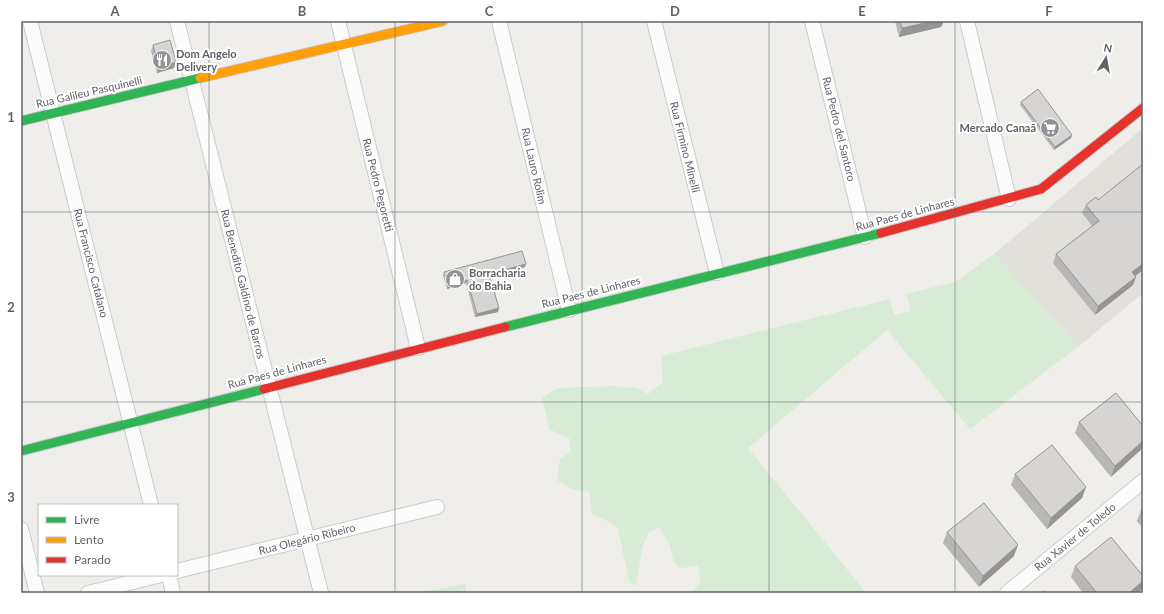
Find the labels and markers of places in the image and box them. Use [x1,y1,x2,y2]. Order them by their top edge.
place label: Dom Angelo Delivery [176,47,237,73]
restaurant icon: Dom Angelo Delivery [151,49,173,71]
supermarket icon: Mercado Canaã [1039,117,1061,139]
place label: Mercado Canaã [960,121,1036,134]
place label: Borracharia do Bahia [469,266,526,292]
shop icon: Borracharia do Bahia [444,268,466,290]

